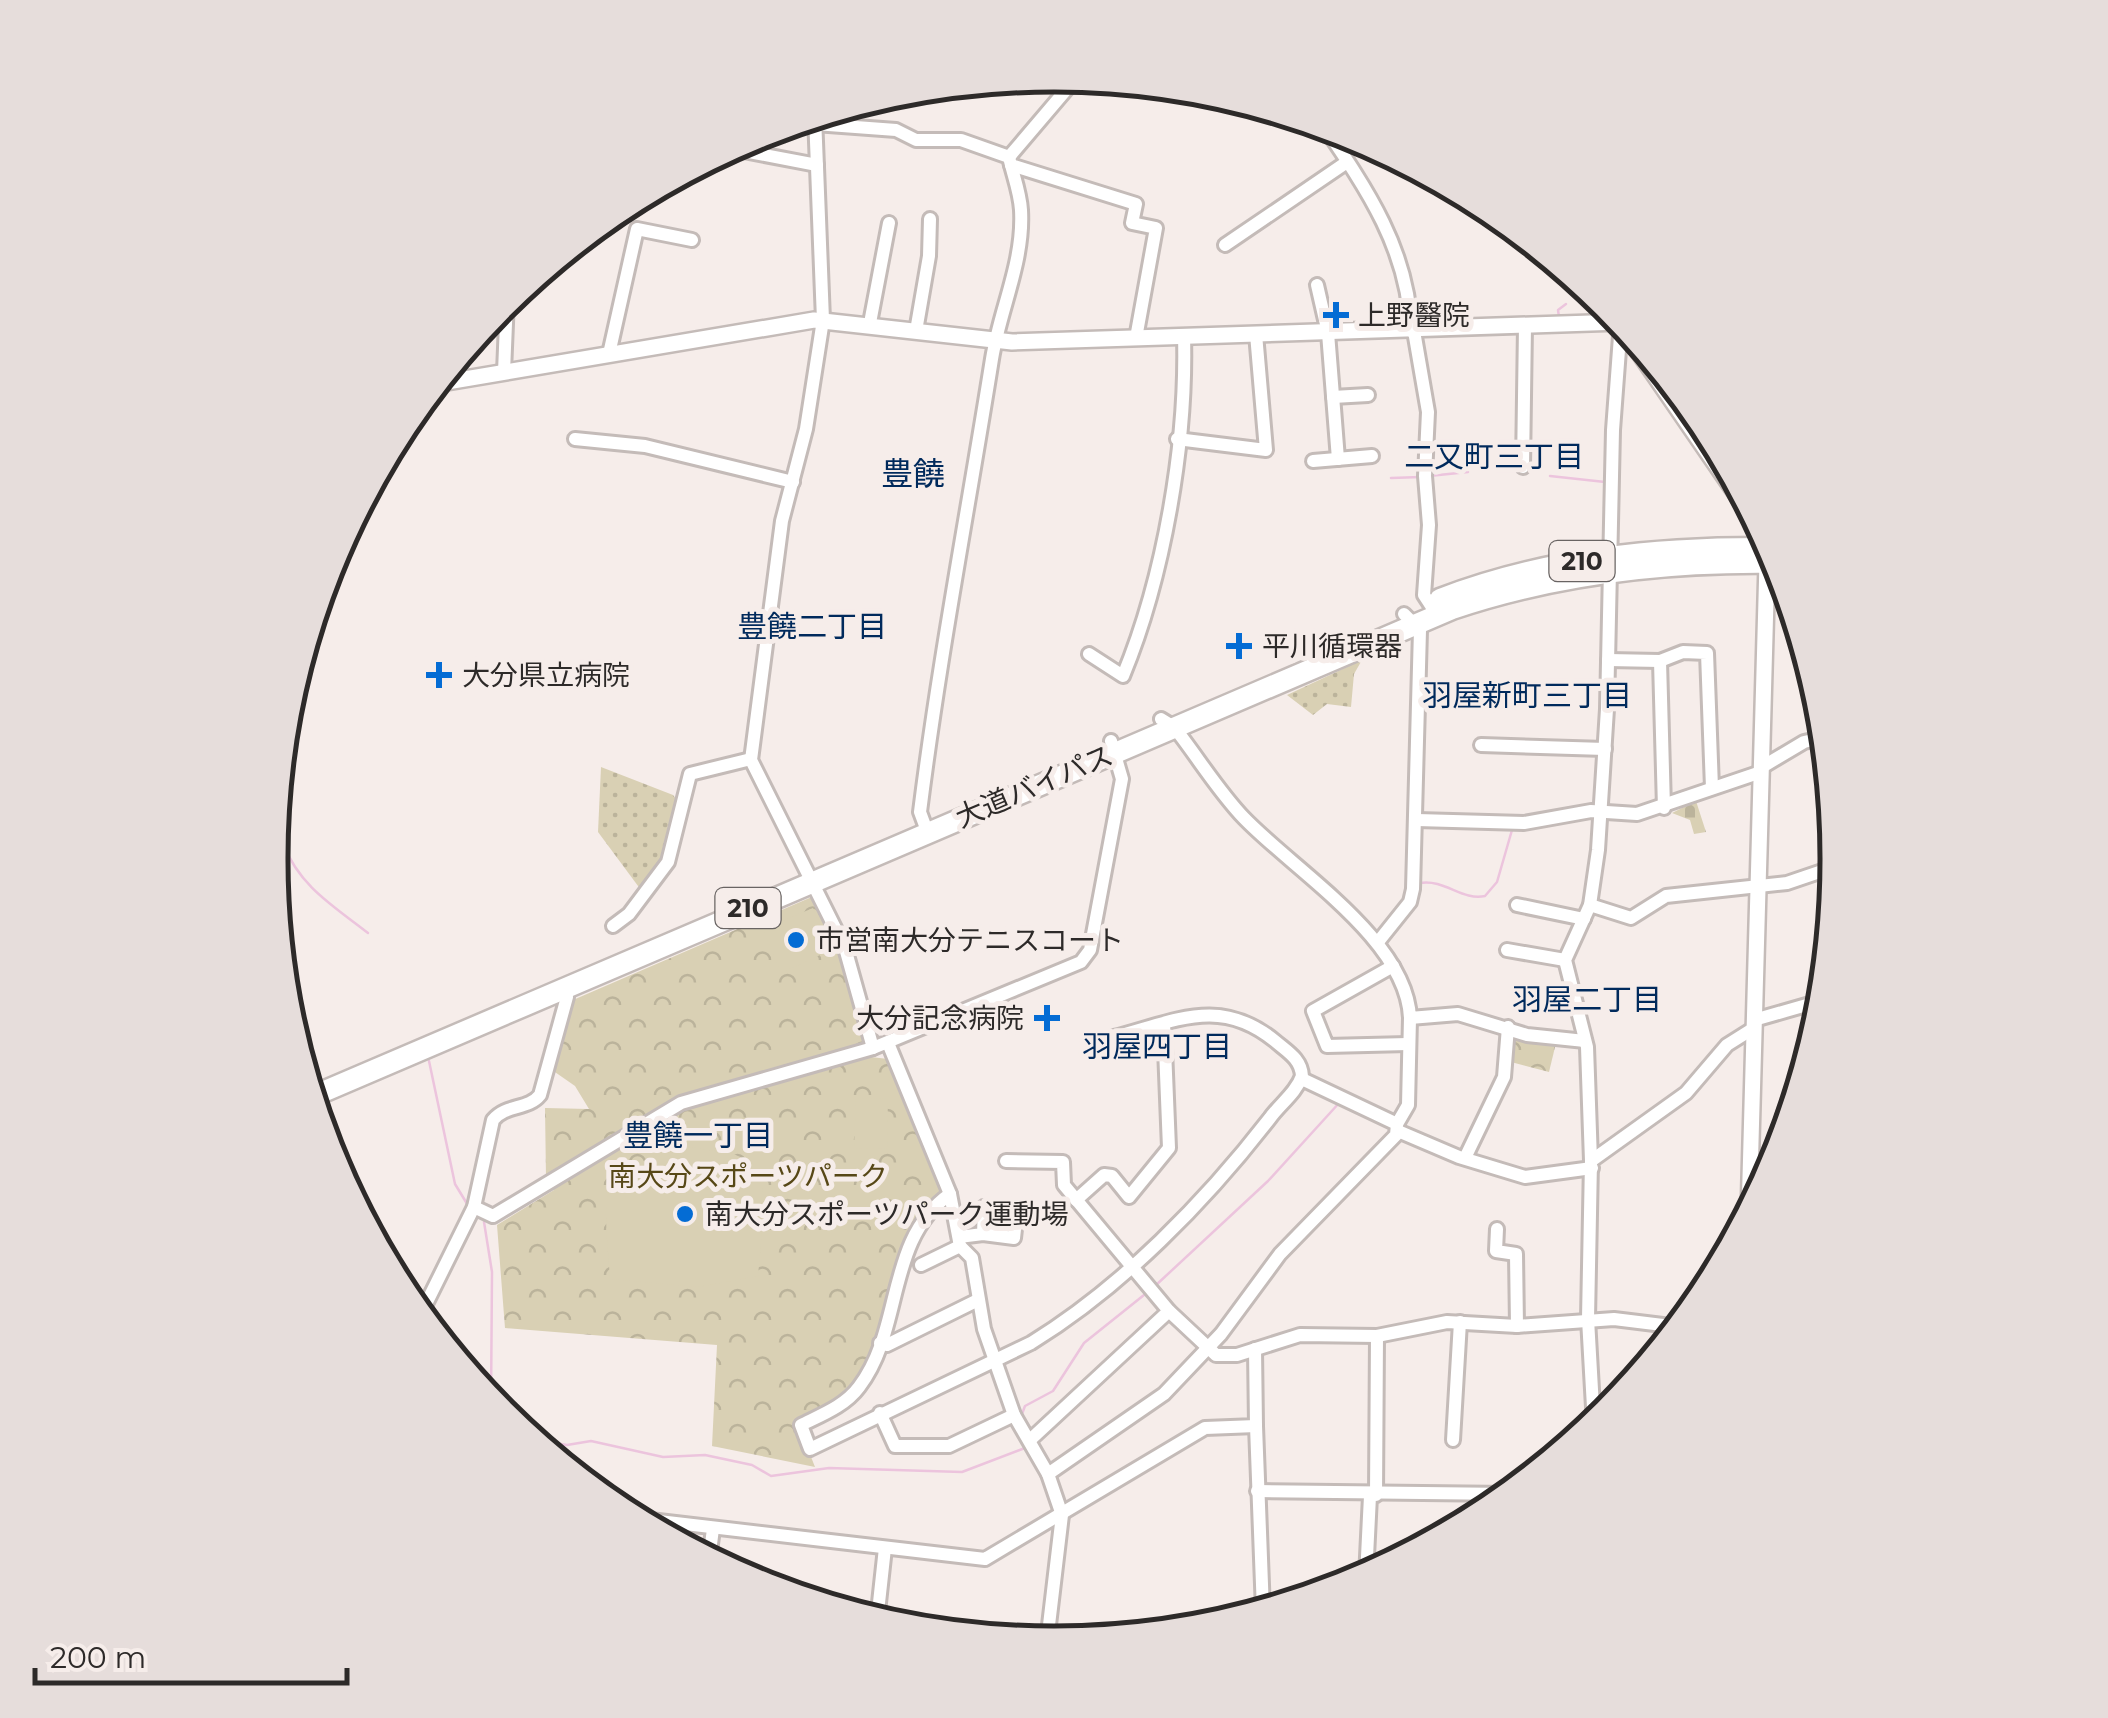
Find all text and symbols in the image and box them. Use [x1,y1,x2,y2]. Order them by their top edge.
place label: 上野醫院 [1358,298,1470,332]
marker: 上野醫院 [1323,302,1349,328]
district label: 二又町三丁目 [1404,438,1584,475]
district label: 豊饒 [881,454,945,493]
road number: 210 [1550,541,1614,581]
district label: 豊饒二丁目 [737,608,887,645]
place label: 平川循環器 [1262,629,1402,663]
marker: 平川循環器 [1226,633,1252,659]
place label: 大分県立病院 [462,658,630,692]
marker: 大分県立病院 [426,662,452,688]
district label: 羽屋新町三丁目 [1422,677,1632,714]
street label: 大道バイパス [950,738,1118,834]
road number: 210 [716,888,780,928]
place label: 市営南大分テニスコート [816,923,1124,957]
marker: 市営南大分テニスコート [785,929,807,951]
district label: 羽屋二丁目 [1512,981,1662,1018]
place label: 大分記念病院 [856,1001,1024,1035]
marker: 大分記念病院 [1034,1005,1060,1031]
district label: 羽屋四丁目 [1082,1028,1232,1065]
district label: 豊饒一丁目 [623,1117,773,1154]
park label: 南大分スポーツパーク [608,1159,888,1193]
place label: 南大分スポーツパーク運動場 [705,1197,1068,1231]
marker: 南大分スポーツパーク運動場 [674,1203,696,1225]
scale bar [35,1623,348,1685]
text: 200 m [50,1639,146,1676]

